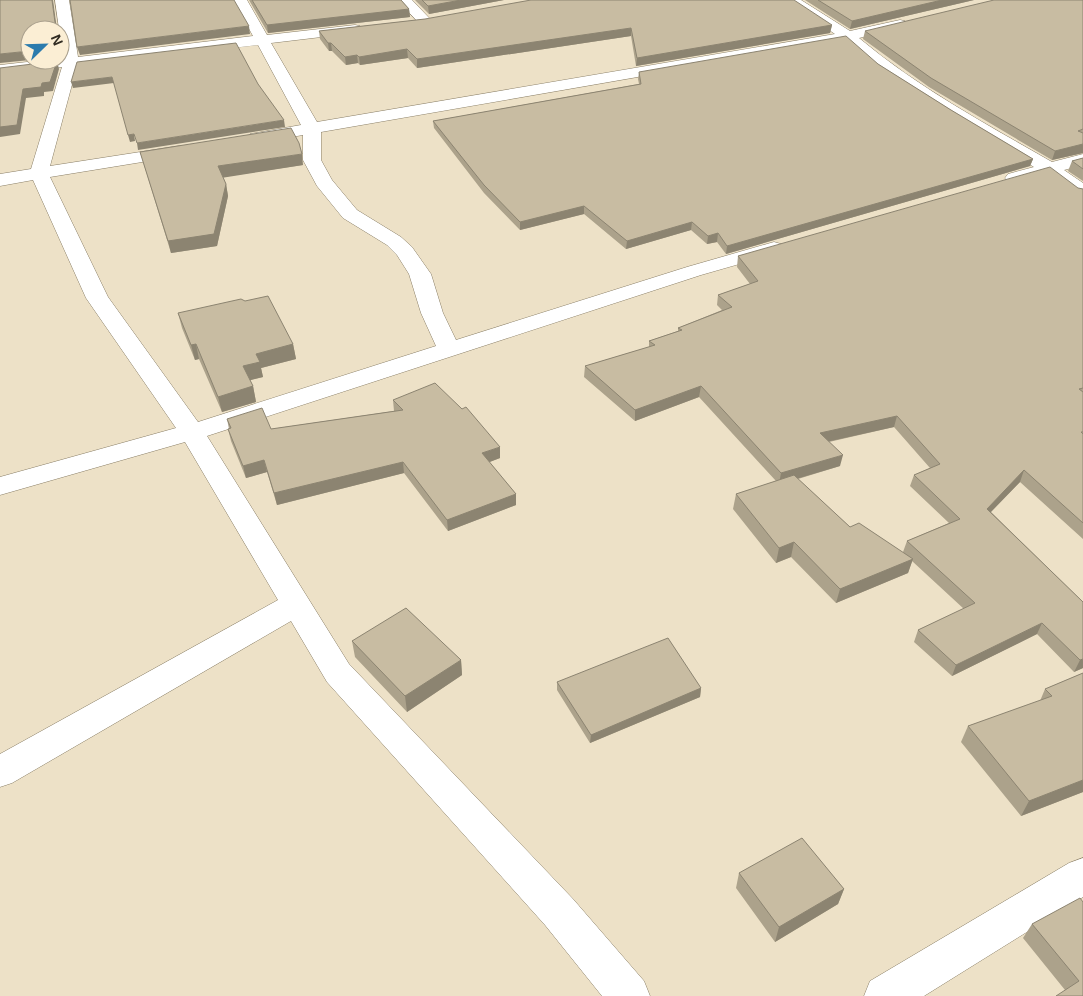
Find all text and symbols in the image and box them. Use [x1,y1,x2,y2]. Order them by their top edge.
north arrow [20,20,70,70]
text: N [48,32,66,48]

